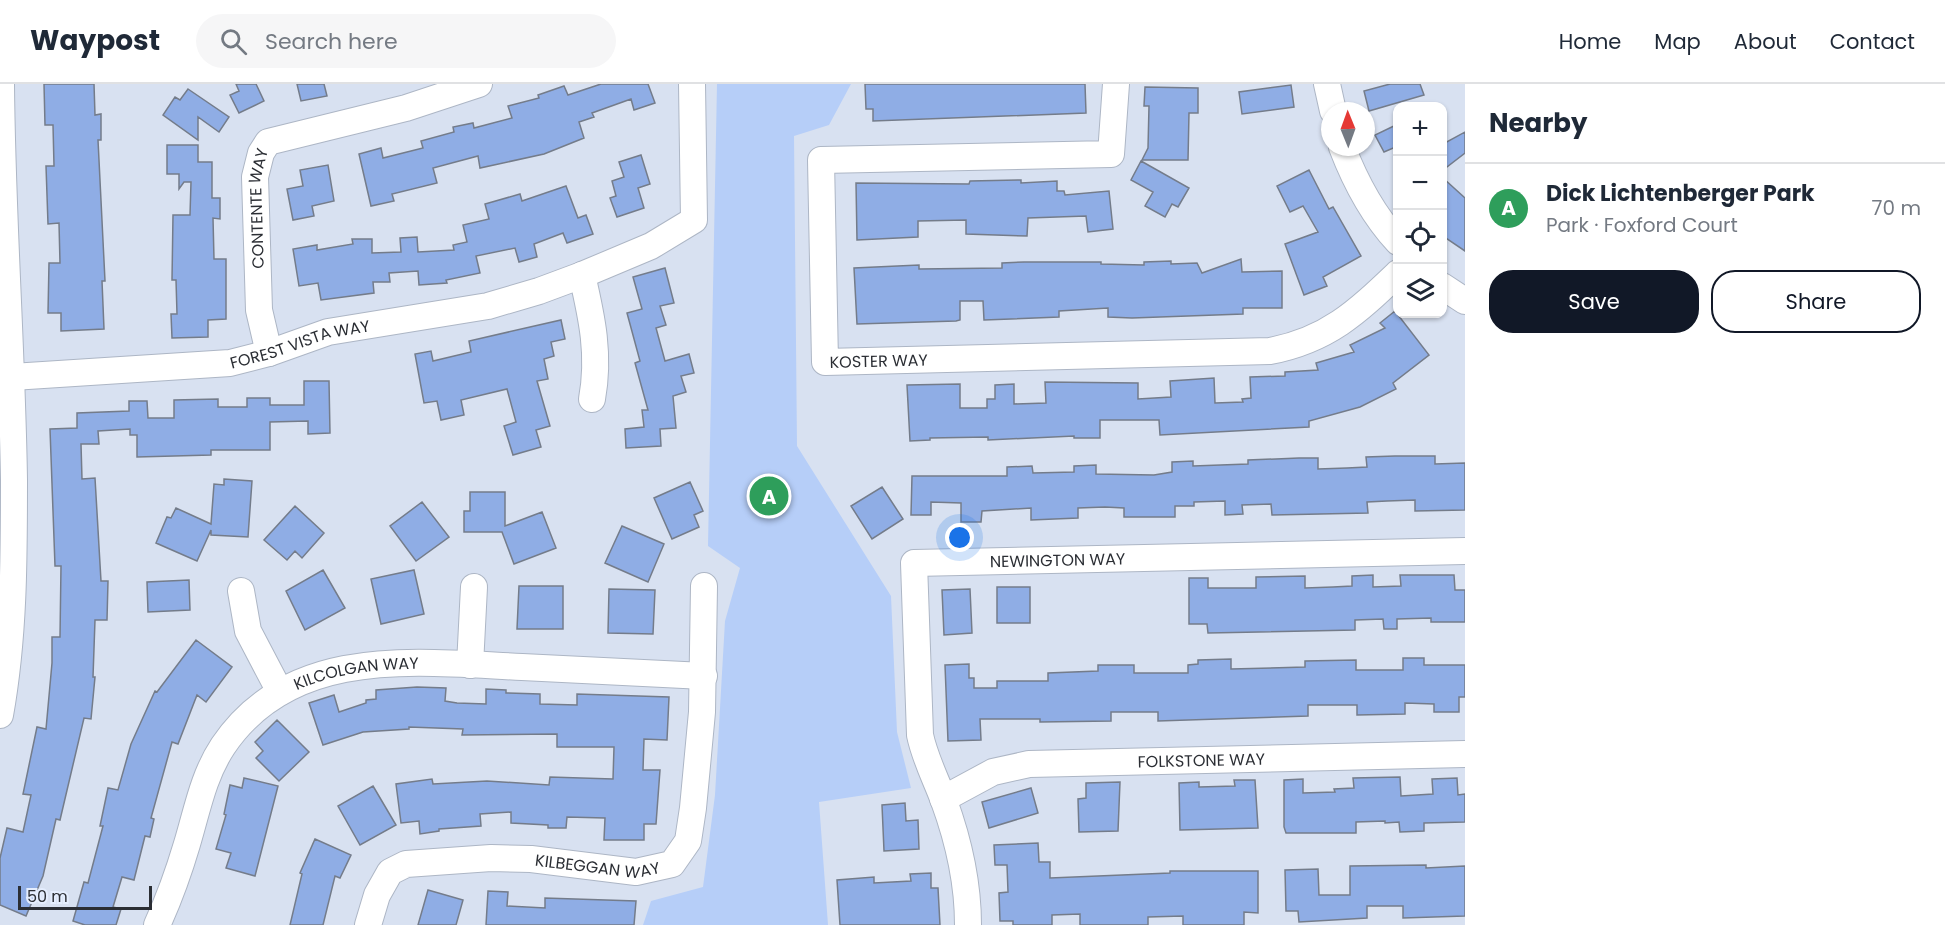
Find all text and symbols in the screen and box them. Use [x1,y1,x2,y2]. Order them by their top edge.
search box [196,14,616,68]
text: Waypost [30,21,160,60]
icon: search [217,25,250,58]
text: Search here [265,26,398,57]
text: Home [1559,27,1621,56]
text: Map [1654,27,1701,56]
text: About [1734,27,1797,56]
text: Contact [1830,27,1915,56]
north arrow [1321,102,1375,156]
map controls [1393,102,1447,318]
button: + [1393,102,1447,156]
text: Nearby [1489,105,1587,141]
street label: CONTENTE WAY [243,145,274,269]
button: − [1393,156,1447,210]
text: Dick Lichtenberger Park [1546,178,1815,209]
text: A [1501,194,1516,222]
text: 70 m [1872,194,1921,222]
button: locate [1393,210,1447,264]
text: Park · Foxford Court [1546,211,1738,239]
button: layers [1393,264,1447,318]
button: Save [1489,270,1699,333]
button: Share [1711,270,1921,333]
street label: FOREST VISTA WAY [227,314,372,375]
street label: KOSTER WAY [829,348,929,374]
pin: A [750,474,788,518]
your location [945,523,974,552]
street label: NEWINGTON WAY [990,547,1126,573]
street label: KILCOLGAN WAY [290,652,419,696]
street label: FOLKSTONE WAY [1137,748,1266,774]
street label: KILBEGGAN WAY [534,849,663,884]
scale bar [18,883,152,910]
text: 50 m [27,885,68,908]

